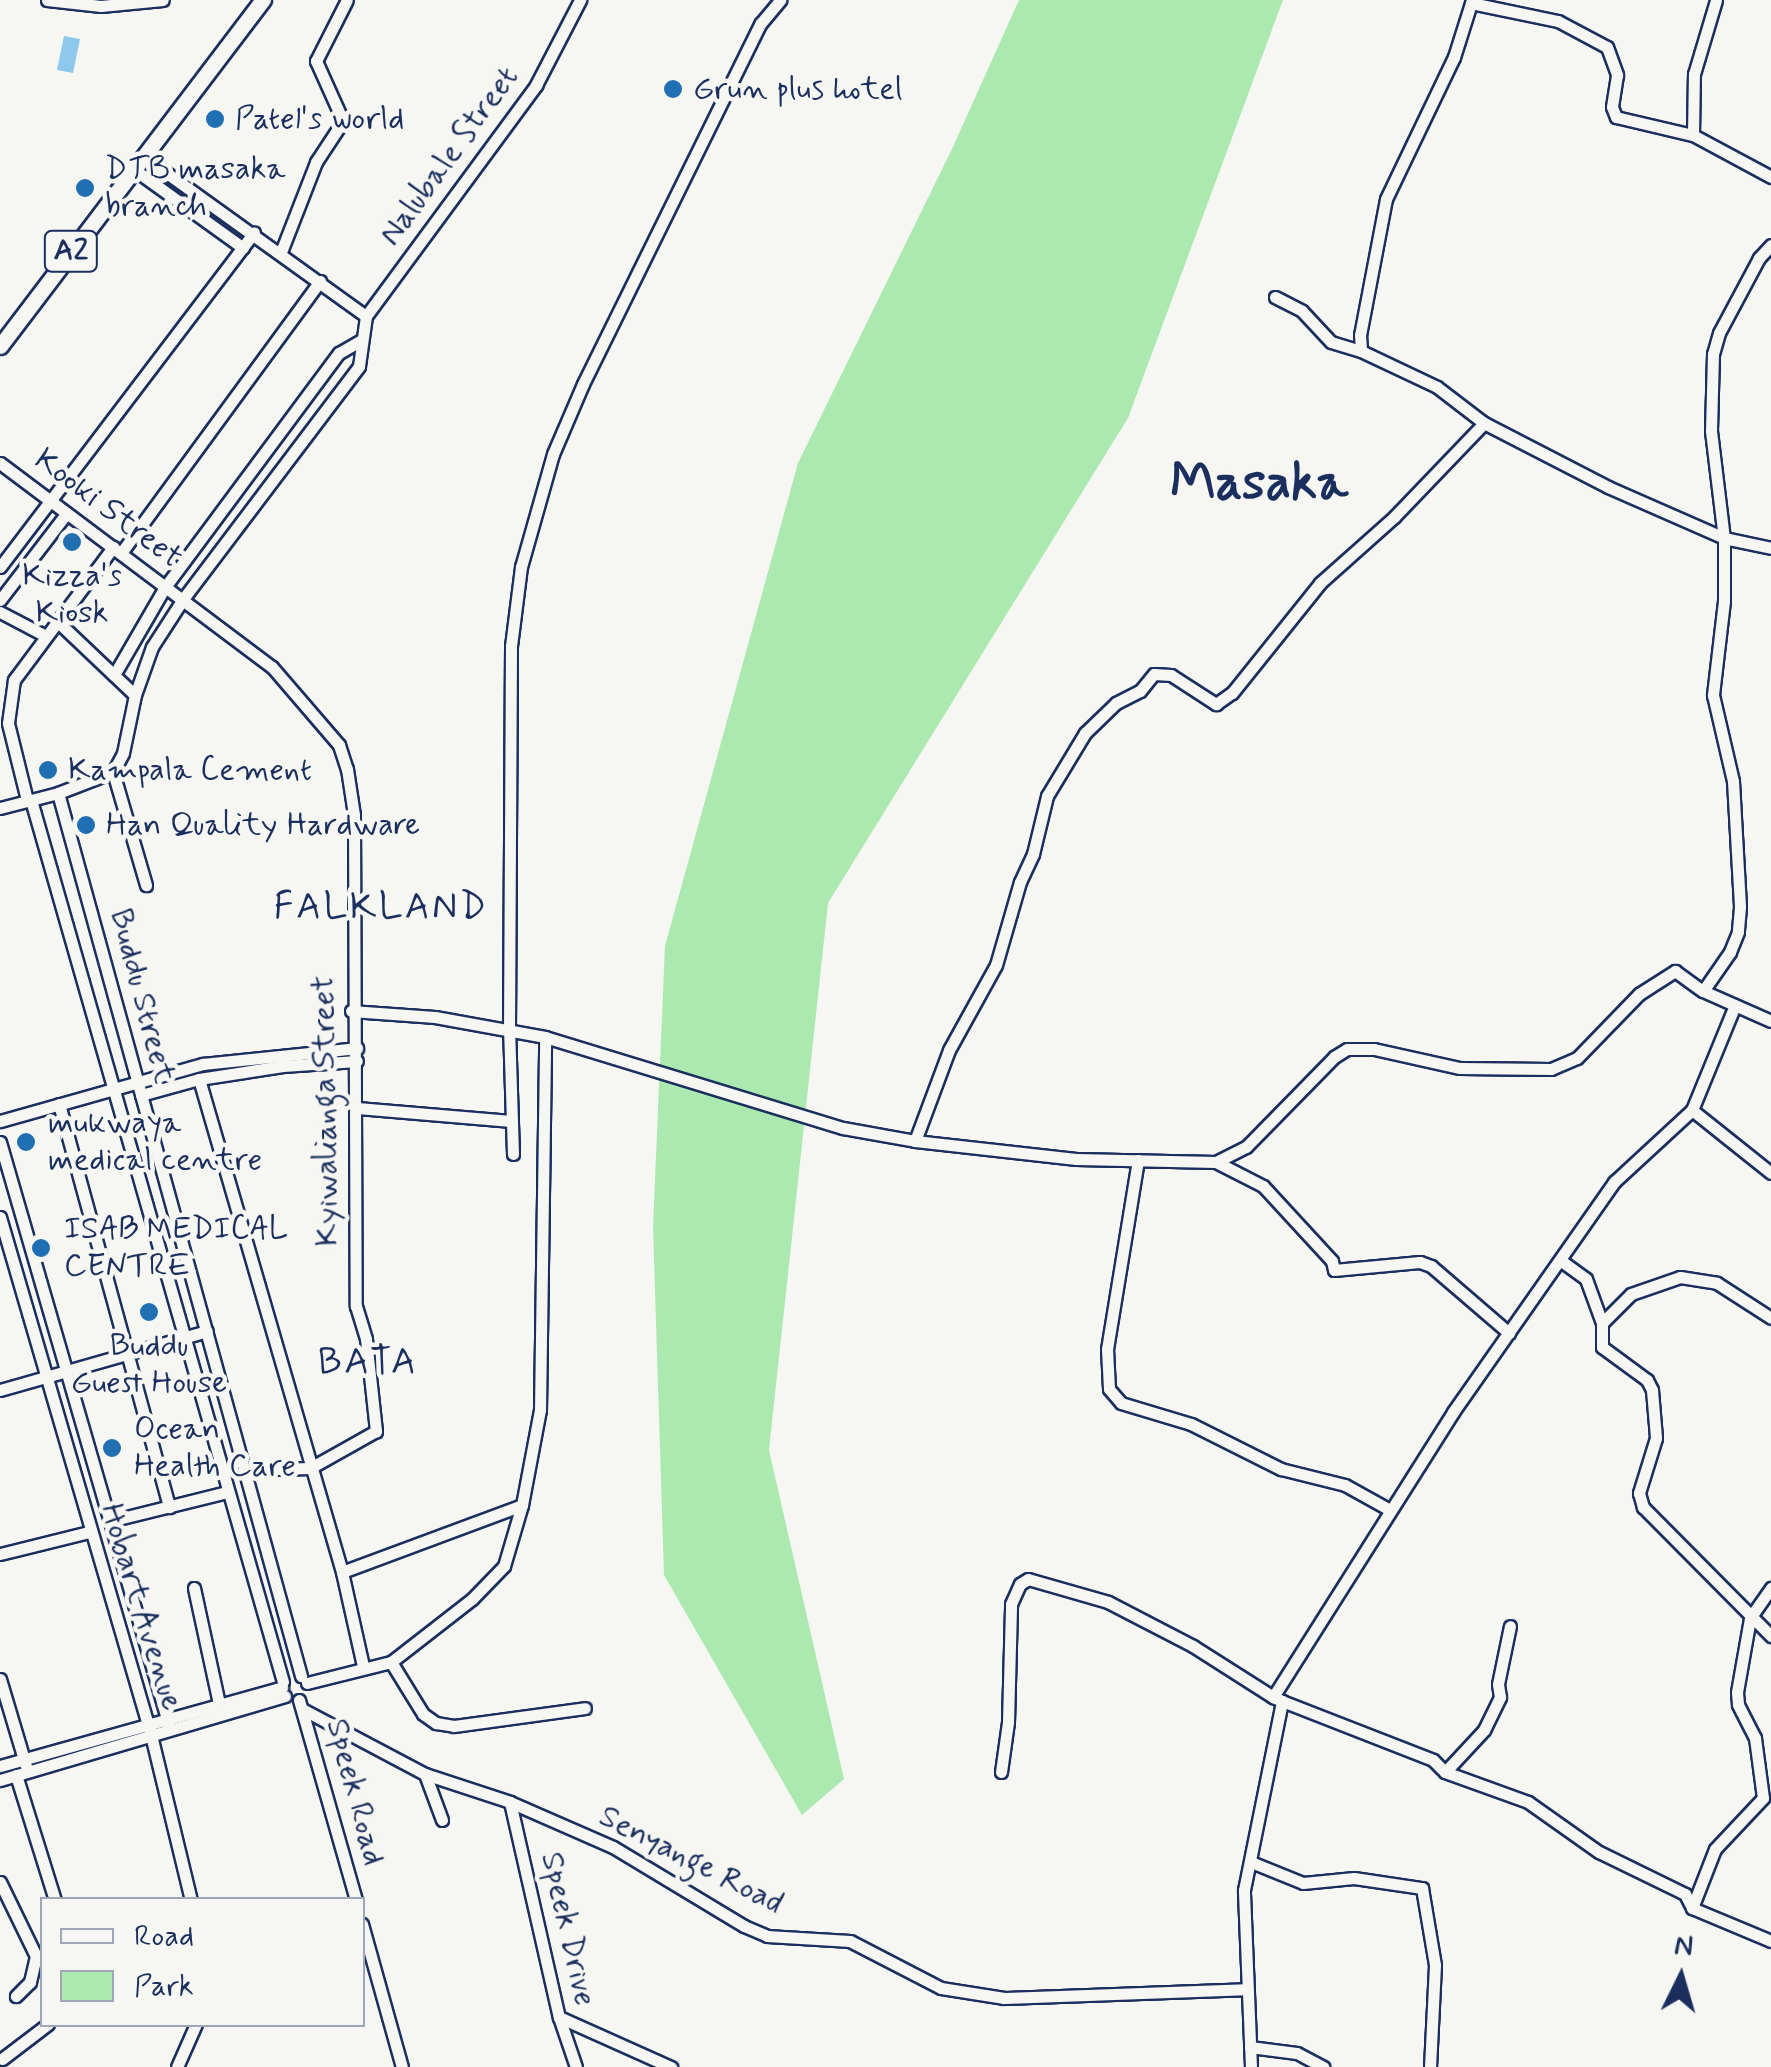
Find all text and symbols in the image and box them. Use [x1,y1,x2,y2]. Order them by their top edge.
street label: Nalubale Street [369,57,529,255]
place label: Grun plus hotel [693,70,902,108]
marker: Grun plus hotel [662,78,684,100]
place label: Patel's world [235,100,401,138]
marker: Patel's world [204,108,226,130]
place label: DTB masaka branch [105,151,286,226]
marker: DTB masaka branch [74,177,96,199]
road number: A2 [44,226,98,276]
street label: Kooki Street [27,441,189,577]
district label: Masaka [1170,454,1348,516]
marker: Kizza's Kiosk [61,531,83,553]
place label: Kizza's Kiosk [22,558,122,633]
place label: Kampala Cement [68,751,327,789]
marker: Kampala Cement [37,759,59,781]
place label: Han Quality Hardware [106,806,417,844]
marker: Han Quality Hardware [75,814,97,836]
district label: FALKLAND [277,885,485,931]
street label: Buddu Street [100,905,184,1087]
street label: Kyiwalianga Street [304,976,348,1246]
place label: mukwaya medical centre [48,1105,251,1180]
marker: mukwaya medical centre [13,1129,39,1155]
place label: ISAB MEDICAL CENTRE [64,1211,294,1286]
marker: ISAB MEDICAL CENTRE [28,1235,54,1261]
marker: Buddu Guest House [138,1301,160,1323]
place label: Buddu Guest House [71,1328,227,1403]
district label: BATA [316,1340,420,1386]
place label: Ocean Health Care [134,1411,296,1486]
marker: Ocean Health Care [99,1435,125,1461]
street label: Hobart Avenue [92,1500,190,1714]
street label: Speek Road [317,1714,393,1870]
street label: Senyange Road [593,1798,789,1922]
street label: Speek Drive [532,1848,604,2010]
legend [40,1897,365,2027]
text: Road [134,1917,194,1956]
north arrow [1631,1927,1731,2027]
text: N [1673,1927,1695,1966]
text: Park [134,1967,194,2006]

